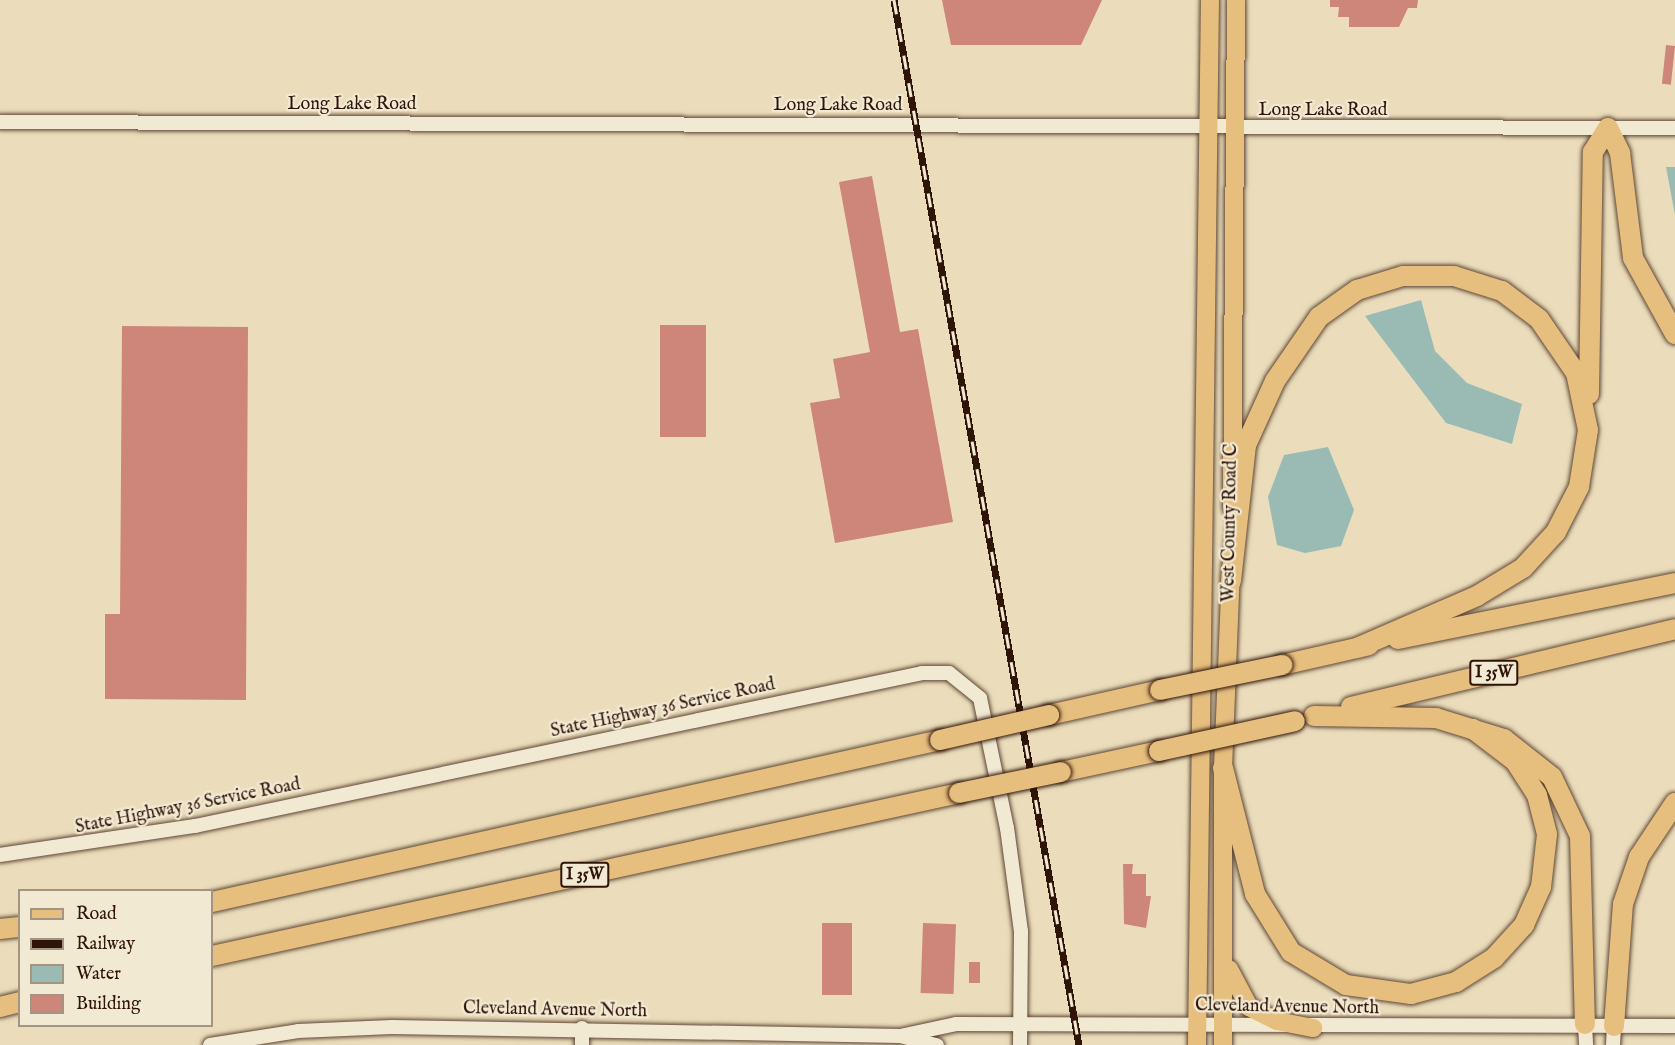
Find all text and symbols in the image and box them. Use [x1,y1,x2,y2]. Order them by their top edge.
street label: Long Lake Road [288,94,416,116]
street label: Long Lake Road [774,95,902,117]
street label: Long Lake Road [1259,100,1387,122]
street label: West County Road C [1219,443,1243,603]
road number: I 35W [1468,660,1520,686]
street label: State Highway 36 Service Road [549,675,777,743]
street label: State Highway 36 Service Road [74,775,302,839]
road number: I 35W [560,862,610,888]
legend [18,889,213,1027]
text: Road [76,903,117,926]
text: Railway [76,933,135,956]
text: Water [76,963,121,986]
text: Building [76,993,141,1016]
street label: Cleveland Avenue North [1195,996,1379,1020]
street label: Cleveland Avenue North [463,999,647,1023]

